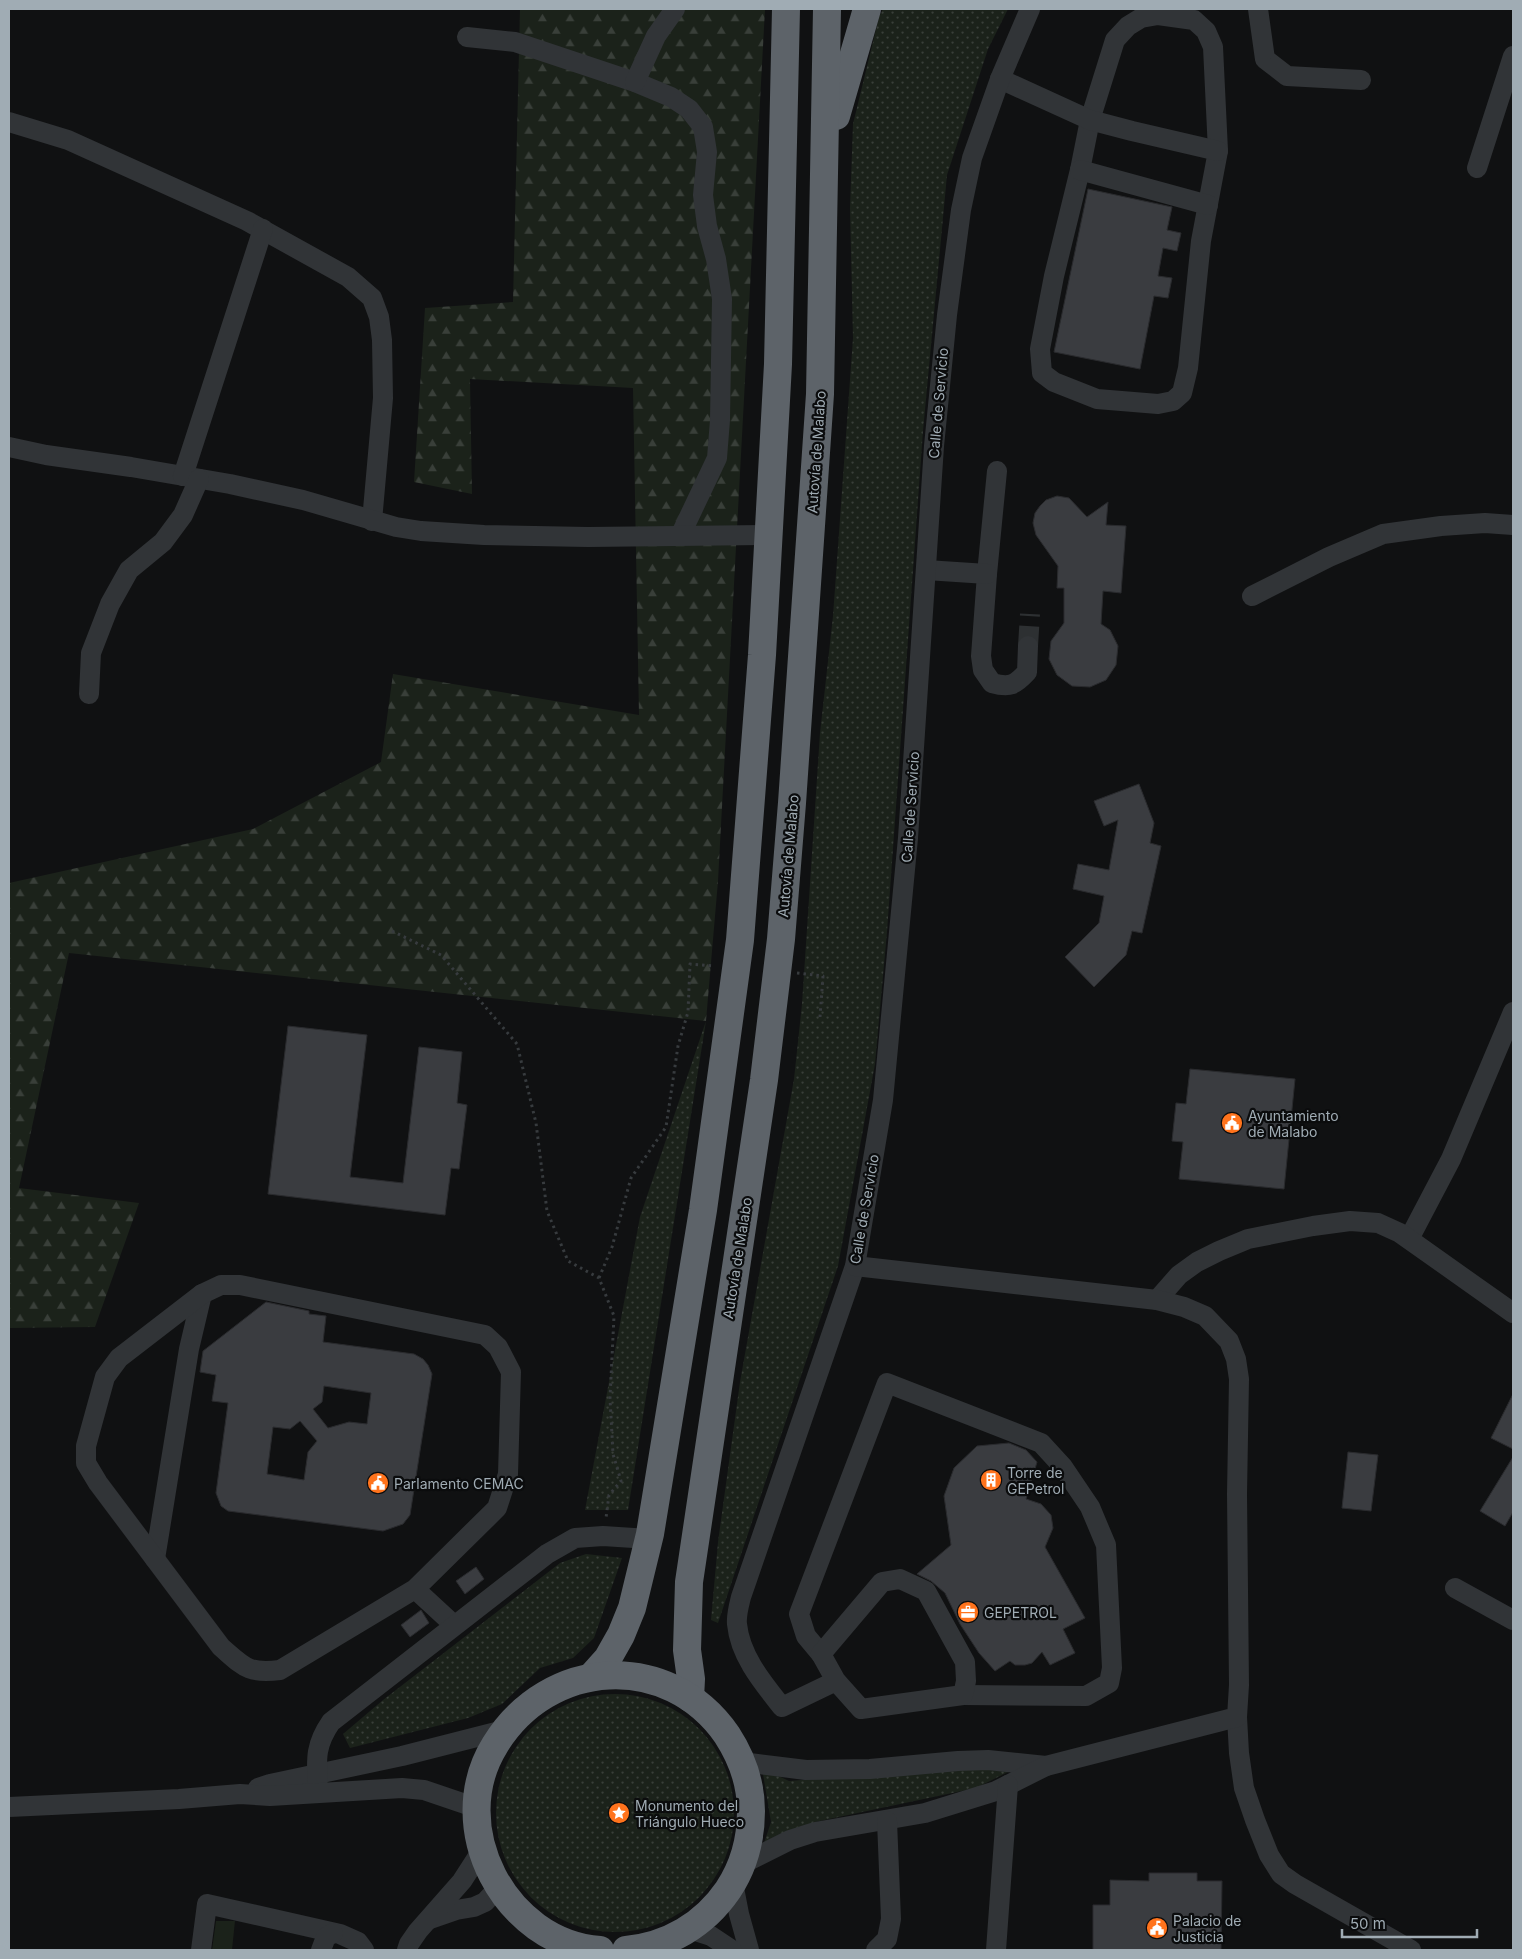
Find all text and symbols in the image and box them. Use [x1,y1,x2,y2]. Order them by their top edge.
street label: Calle de Servicio [925,347,951,459]
street label: Autovía de Malabo [803,390,829,514]
street label: Calle de Servicio [898,751,922,863]
street label: Autovía de Malabo [774,794,802,918]
place label: Ayuntamiento de Malabo [1248,1107,1339,1140]
public building icon: Ayuntamiento de Malabo [1220,1111,1244,1135]
street label: Calle de Servicio [846,1153,882,1265]
street label: Autovía de Malabo [719,1196,755,1320]
place label: Torre de GEPetrol [1007,1464,1064,1497]
building icon: Torre de GEPetrol [979,1468,1003,1492]
public building icon: Parlamento CEMAC [366,1471,390,1495]
place label: Parlamento CEMAC [394,1475,524,1492]
office icon: GEPETROL [956,1600,980,1624]
place label: GEPETROL [984,1604,1057,1621]
place label: Monumento del Triángulo Hueco [635,1797,744,1830]
place icon: Monumento del Triángulo Hueco [607,1801,631,1825]
scale bar [1342,1906,1477,1938]
place label: Palacio de Justicia [1173,1912,1242,1945]
text: 50 m [1350,1914,1386,1933]
public building icon: Palacio de Justicia [1145,1916,1169,1940]

